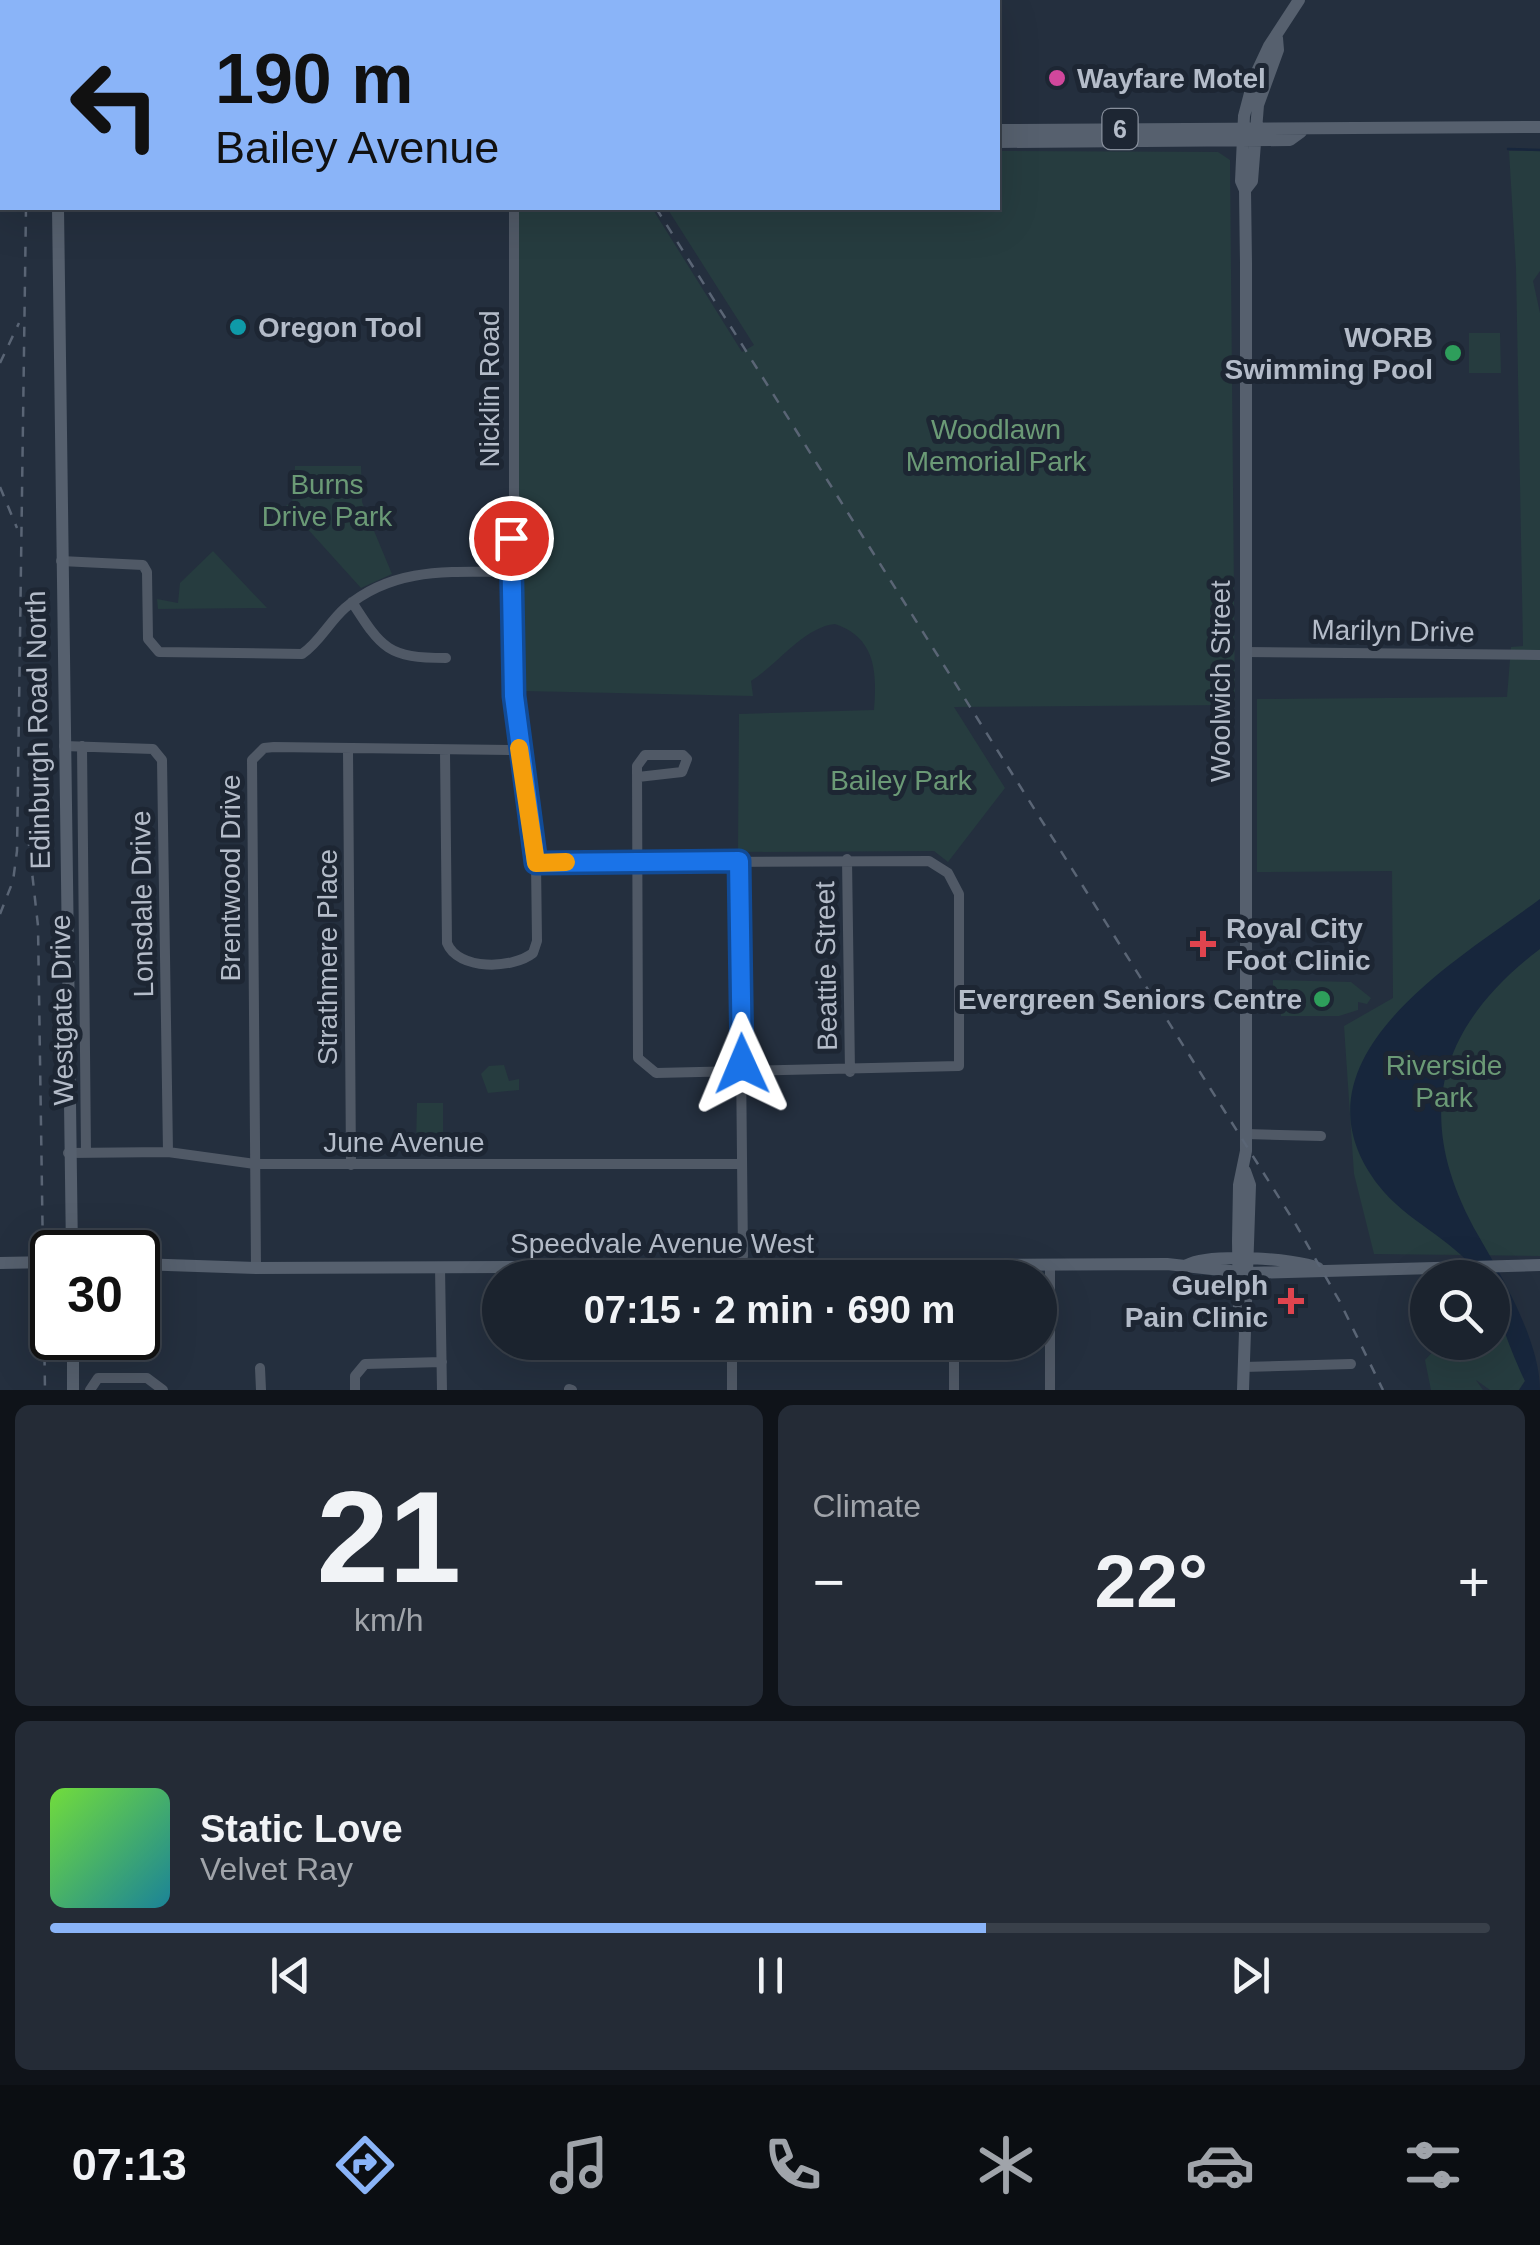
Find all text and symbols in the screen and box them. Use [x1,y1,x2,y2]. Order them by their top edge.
icon: left [50,40,180,170]
text: 190 m [215,40,413,118]
place label: Wayfare Motel [1077,63,1266,94]
marker: Wayfare Motel [1046,67,1068,89]
road number: 6 [1102,109,1138,149]
text: Bailey Avenue [215,122,499,173]
street label: Nicklin Road [474,310,505,468]
place label: Oregon Tool [258,312,422,343]
marker: Oregon Tool [227,316,249,338]
place label: WORB Swimming Pool [1225,322,1433,385]
marker: WORB Swimming Pool [1442,342,1464,364]
park label: Woodlawn Memorial Park [906,414,1087,477]
park label: Burns Drive Park [262,469,393,532]
pin [469,496,554,581]
icon: arrive [484,511,539,566]
street label: Woolwich Street [1205,580,1236,782]
street label: Edinburgh Road North [20,590,56,870]
street label: Marilyn Drive [1311,614,1475,648]
park label: Bailey Park [830,765,973,796]
street label: Brentwood Drive [215,775,246,981]
street label: Lonsdale Drive [125,810,159,998]
street label: Strathmere Place [312,849,343,1065]
street label: Beattie Street [809,881,843,1051]
place label: Royal City Foot Clinic [1226,913,1371,976]
street label: Westgate Drive [45,914,79,1106]
marker: Royal City Foot Clinic [1190,931,1216,957]
place label: Evergreen Seniors Centre [958,984,1302,1015]
marker: Evergreen Seniors Centre [1311,988,1333,1010]
position arrow [690,1012,794,1116]
park label: Riverside Park [1386,1050,1502,1113]
street label: June Avenue [323,1127,485,1158]
street label: Speedvale Avenue West [510,1228,814,1259]
speed limit sign: 30 [30,1230,160,1360]
map controls [1410,1260,1510,1360]
button: search [1410,1260,1510,1360]
place label: Guelph Pain Clinic [1125,1270,1268,1333]
marker: Guelph Pain Clinic [1278,1288,1304,1314]
text: 07:15 · 2 min · 690 m [584,1289,955,1331]
text: 21 [316,1464,461,1610]
text: Climate [813,1488,921,1524]
text: 22° [1095,1539,1208,1623]
text: − [813,1551,845,1613]
text: + [1458,1551,1490,1613]
text: km/h [354,1602,423,1638]
text: Static Love [200,1808,403,1850]
text: Velvet Ray [200,1851,353,1887]
icon: previous [263,1948,318,2003]
icon: pause [743,1948,798,2003]
icon: next [1223,1948,1278,2003]
icon: directions [330,2130,400,2200]
icon: music [544,2130,614,2200]
icon: phone [758,2130,828,2200]
icon: climate [971,2130,1041,2200]
icon: car [1185,2130,1255,2200]
icon: filters [1398,2130,1468,2200]
text: 07:13 [72,2139,187,2190]

